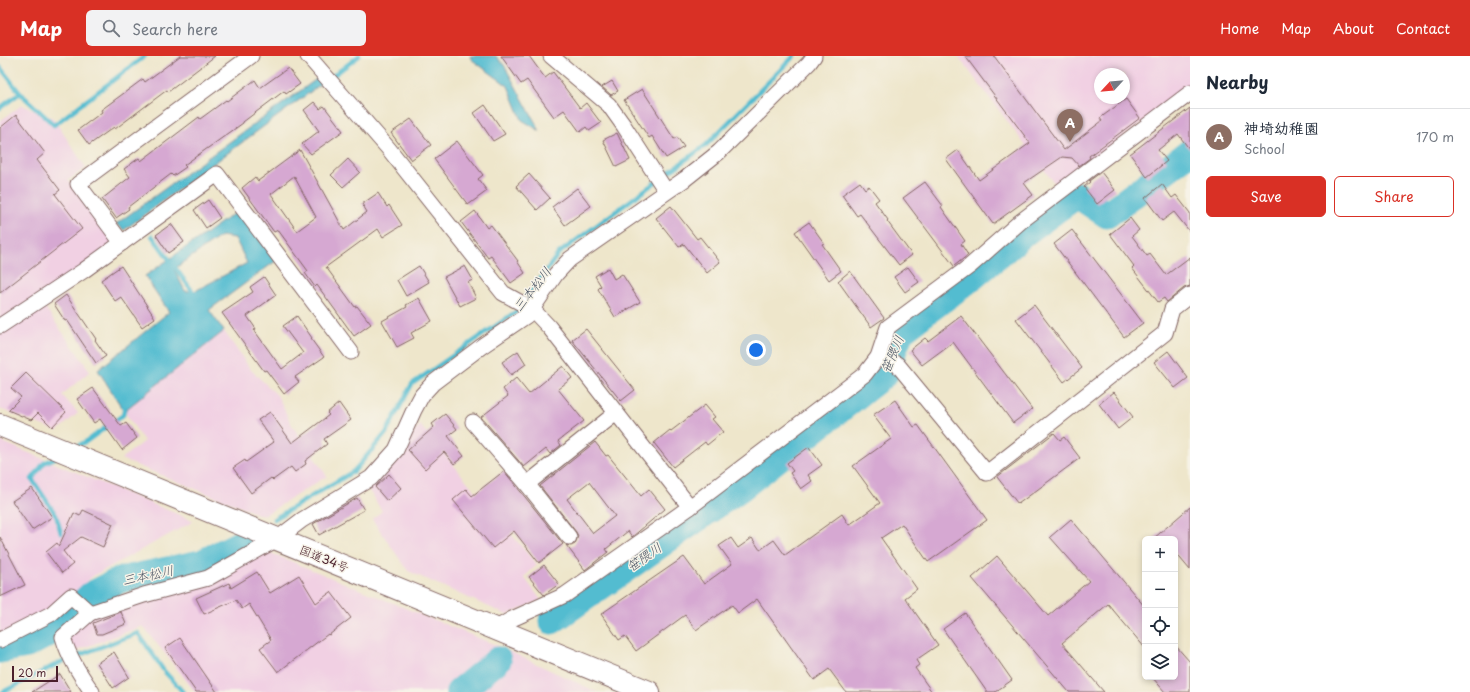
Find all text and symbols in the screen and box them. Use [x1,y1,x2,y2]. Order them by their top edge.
search box [86,10,366,46]
text: Map [20,14,62,42]
icon: search [100,17,122,39]
text: Search here [132,17,218,40]
text: Home [1220,18,1259,39]
text: Map [1281,18,1311,39]
text: About [1333,18,1374,39]
text: Contact [1396,18,1450,39]
north arrow [1094,68,1130,104]
text: Nearby [1206,69,1268,95]
pin: A [1057,109,1083,142]
text: 神埼幼稚園 [1244,116,1319,139]
text: A [1214,127,1224,146]
text: 170 m [1416,127,1454,146]
text: School [1244,139,1285,158]
button: Save [1206,176,1326,217]
button: Share [1334,176,1454,217]
water label: 三本松川 [508,262,555,315]
water label: 笹隈川 [875,332,908,375]
your location [746,340,766,360]
map controls [1142,536,1178,680]
button: + [1142,536,1178,572]
water label: 笹隈川 [622,538,665,576]
street label: 国道34号 [297,540,352,576]
water label: 三本松川 [120,560,175,589]
button: − [1142,572,1178,608]
button: locate [1142,608,1178,644]
button: layers [1142,644,1178,680]
scale bar [12,664,58,683]
text: 20 m [18,664,46,681]

